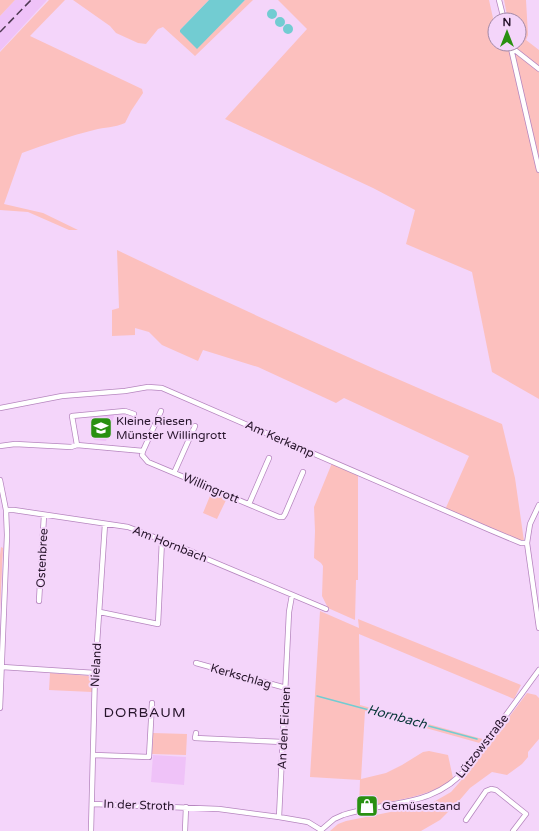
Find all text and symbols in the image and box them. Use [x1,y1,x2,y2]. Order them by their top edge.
north arrow [487,12,527,52]
text: N [503,16,511,29]
place label: Kleine Riesen Münster Willingrott [116,414,227,442]
school or university icon: Kleine Riesen Münster Willingrott [88,415,114,441]
street label: Am Kerkamp [243,418,317,460]
street label: Willingrott [181,470,242,506]
street label: Am Hornbach [131,523,209,565]
street label: Ostenbree [33,528,51,588]
street label: Nieland [88,643,104,687]
street label: Kerkschlag [209,661,273,691]
street label: An den Eichen [275,686,293,770]
water label: Hornbach [366,701,429,733]
district label: DORBAUM [104,704,186,721]
street label: Lützowstraße [453,711,511,781]
shop icon: Gemüsestand [354,793,380,819]
street label: In der Stroth [103,797,175,813]
place label: Gemüsestand [382,799,461,813]

